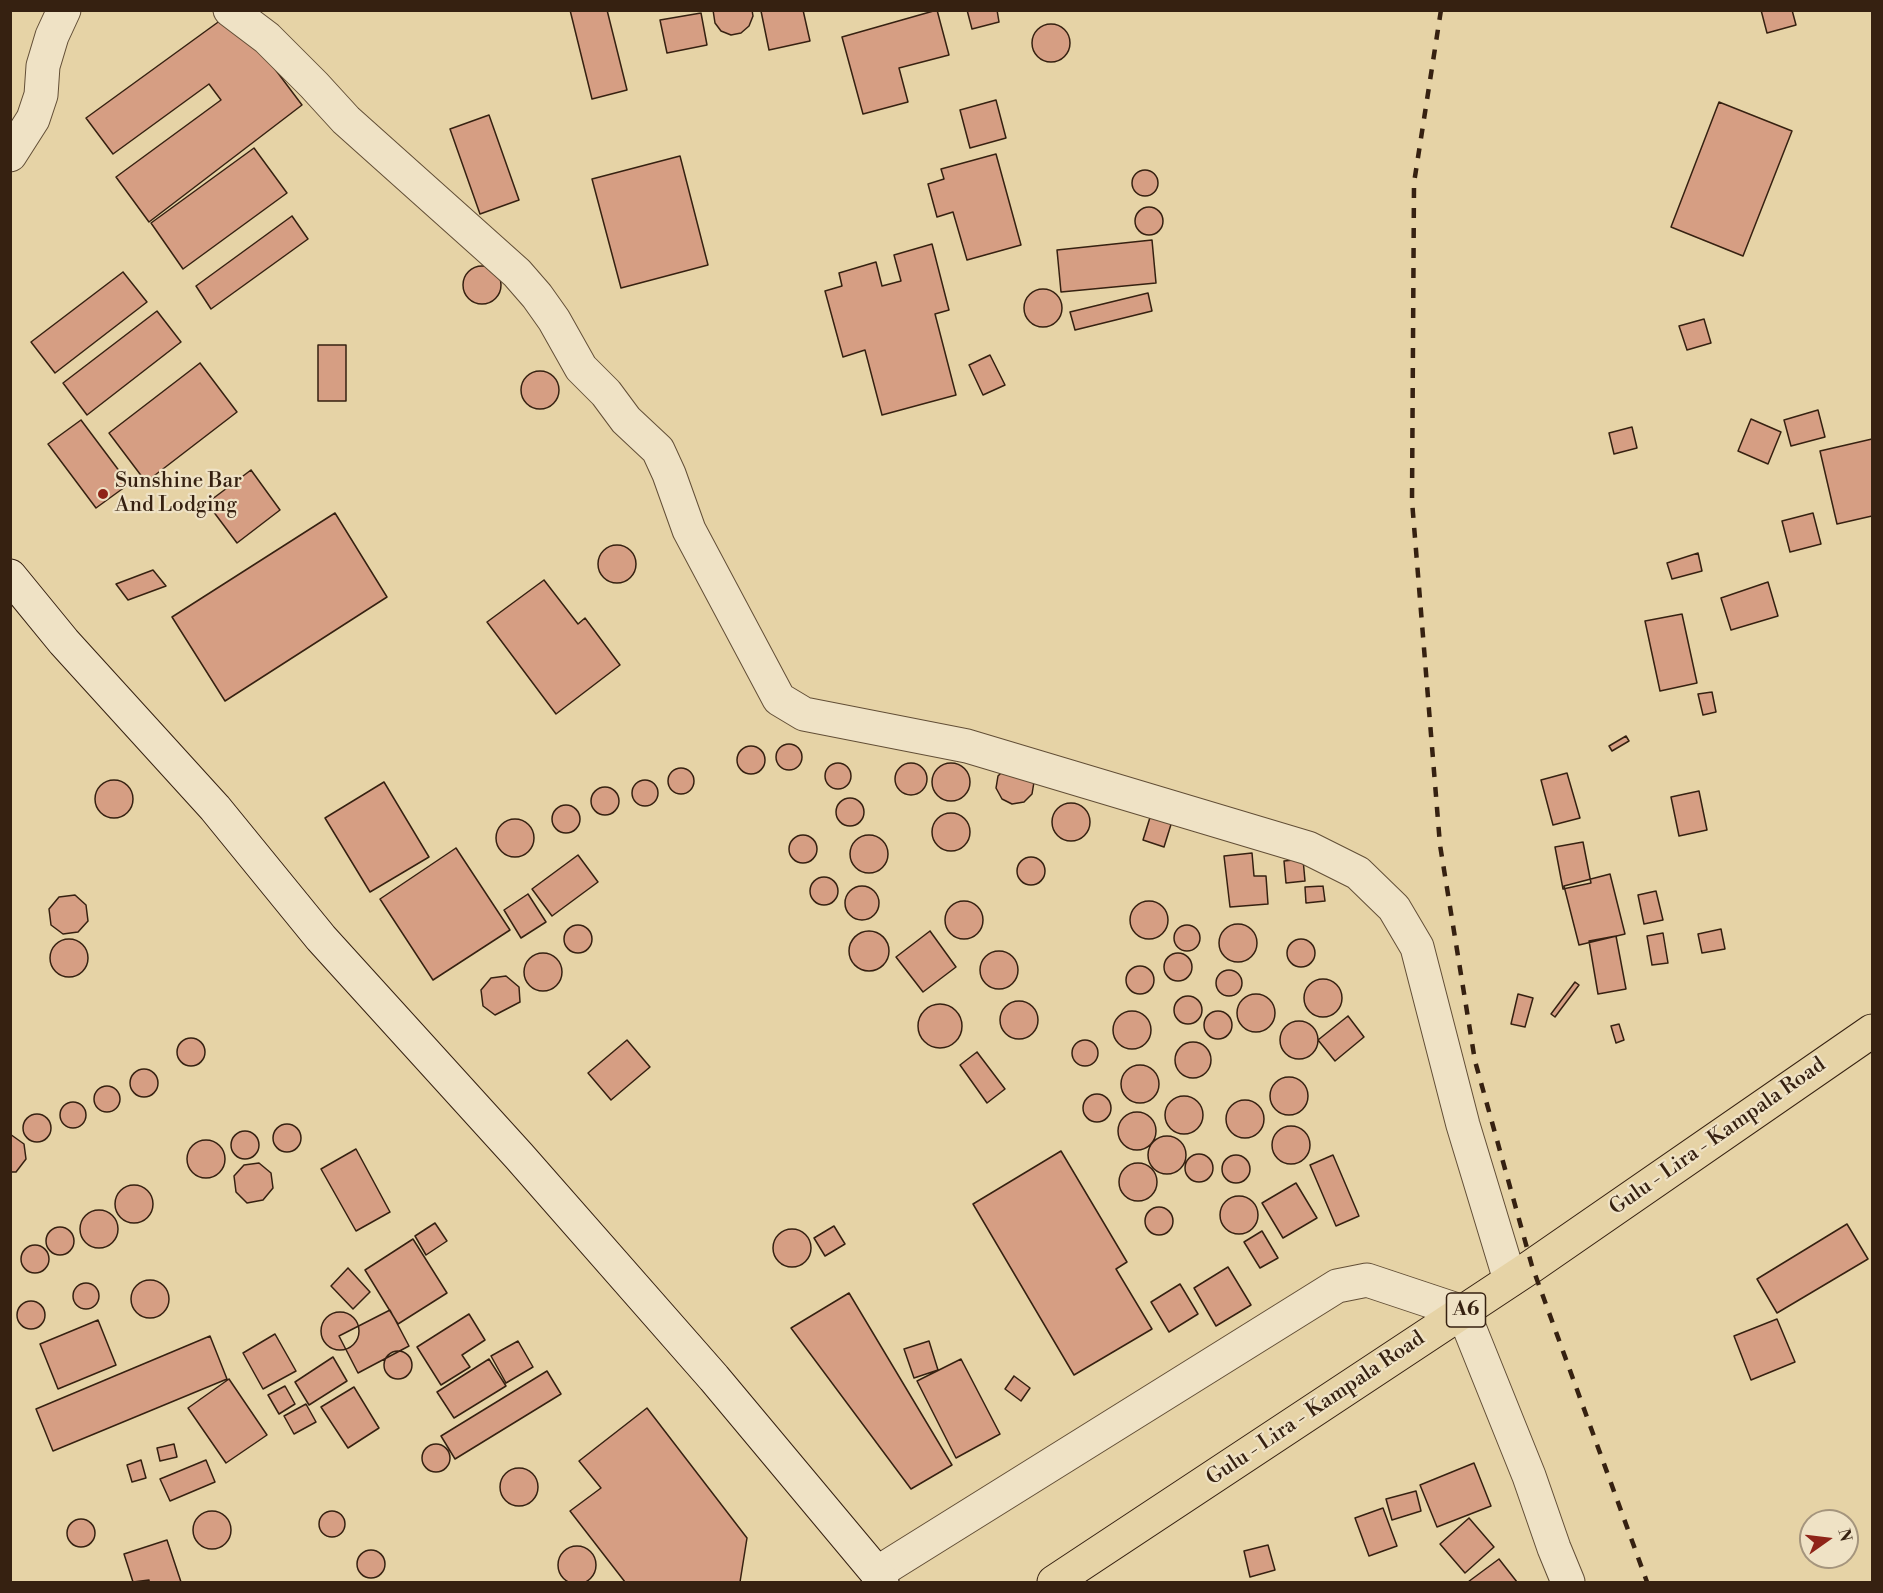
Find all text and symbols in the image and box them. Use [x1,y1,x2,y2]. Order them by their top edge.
place label: Sunshine Bar And Lodging [115,469,242,519]
marker: Sunshine Bar And Lodging [96,487,110,501]
street label: Gulu - Lira - Kampala Road [1605,1053,1831,1221]
road number: A6 [1446,1293,1486,1327]
street label: Gulu - Lira - Kampala Road [1202,1327,1430,1491]
north arrow [1799,1509,1859,1569]
text: N [1833,1527,1856,1544]

